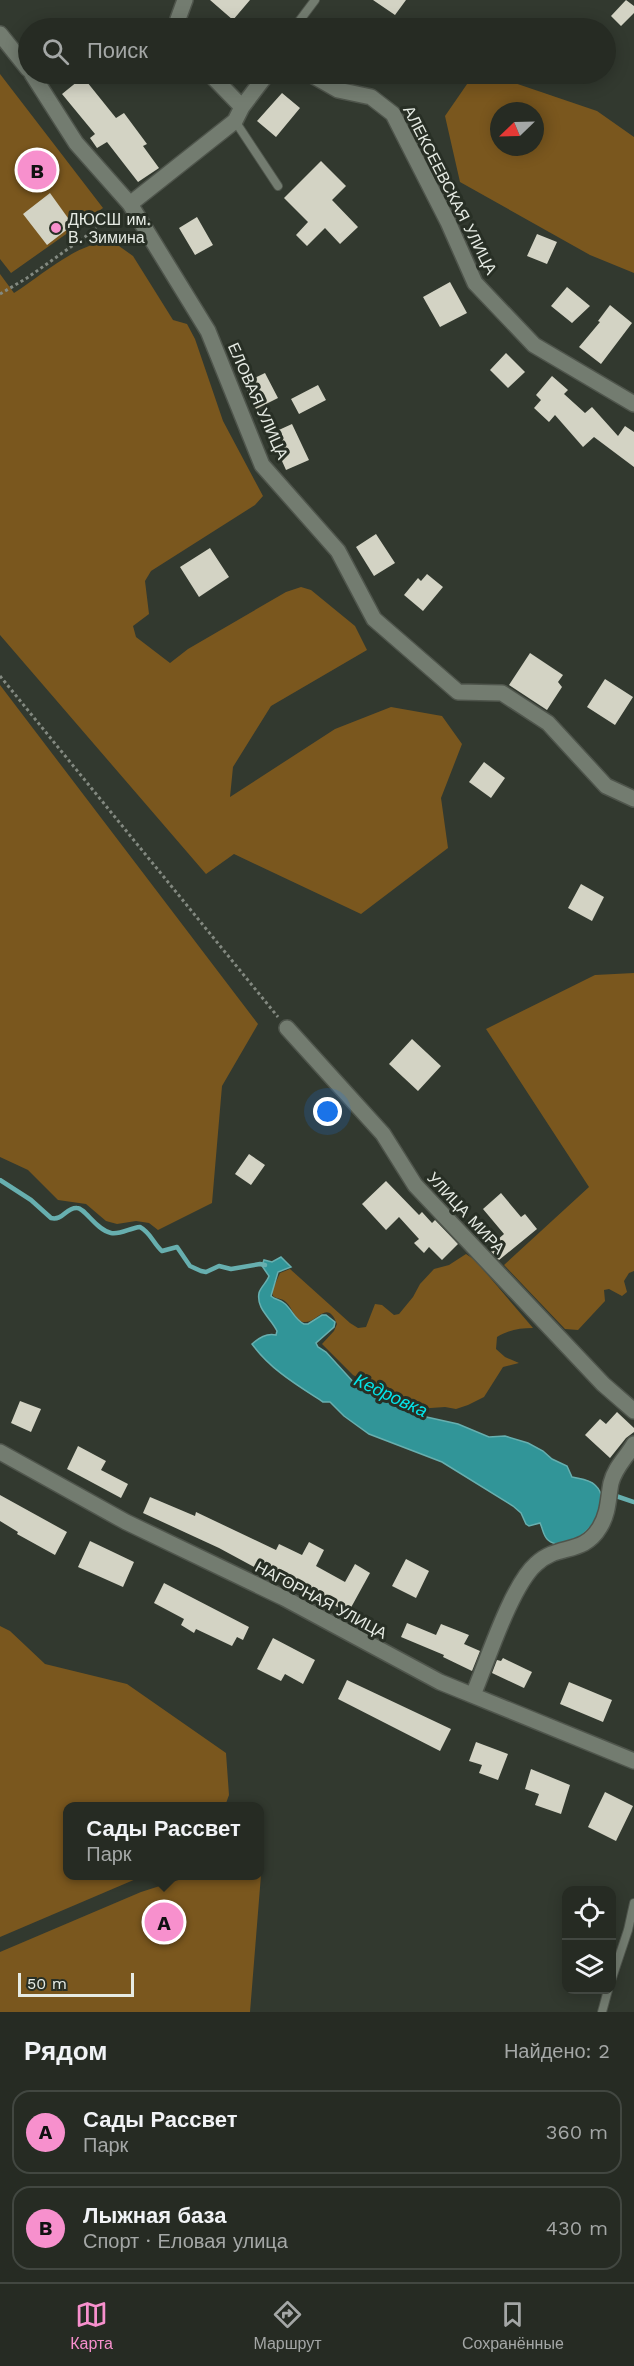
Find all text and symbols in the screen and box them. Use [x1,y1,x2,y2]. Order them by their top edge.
search box [18,18,616,84]
icon: search [39,35,72,68]
text: Поиск [87,38,148,63]
street label: АЛЕКСЕЕВСКАЯ УЛИЦА [399,102,501,278]
north arrow [490,102,544,156]
pin: B [18,148,57,192]
place label: ДЮСШ им. В. Зимина [68,210,151,247]
marker: ДЮСШ им. В. Зимина [49,221,63,235]
street label: ЕЛОВАЯ УЛИЦА [224,340,292,463]
your location [313,1097,342,1126]
street label: УЛИЦА МИРА [423,1168,509,1258]
water label: Кедровка [351,1369,431,1421]
street label: НАГОРНАЯ УЛИЦА [252,1557,390,1643]
popup [63,1802,264,1880]
text: Сады Рассвет [86,1816,241,1841]
text: Парк [86,1842,132,1866]
map controls [562,1886,616,1994]
button: locate [562,1886,616,1940]
pin: A [144,1900,184,1944]
button: layers [562,1940,616,1994]
scale bar [18,1970,134,1998]
text: 50 m [27,1974,67,1993]
text: Рядом [24,2036,107,2066]
text: Найдено: 2 [504,2039,610,2063]
text: Сады Рассвет [83,2107,237,2132]
text: A [39,2120,52,2144]
text: 360 m [546,2120,608,2144]
text: Парк [83,2133,128,2157]
text: Лыжная база [83,2203,226,2228]
text: B [39,2216,52,2240]
text: 430 m [546,2216,608,2240]
text: Спорт · Еловая улица [83,2229,288,2253]
tab: Карта [70,2298,113,2353]
tab: Маршрут [253,2298,322,2353]
tab: Сохранённые [462,2298,564,2353]

